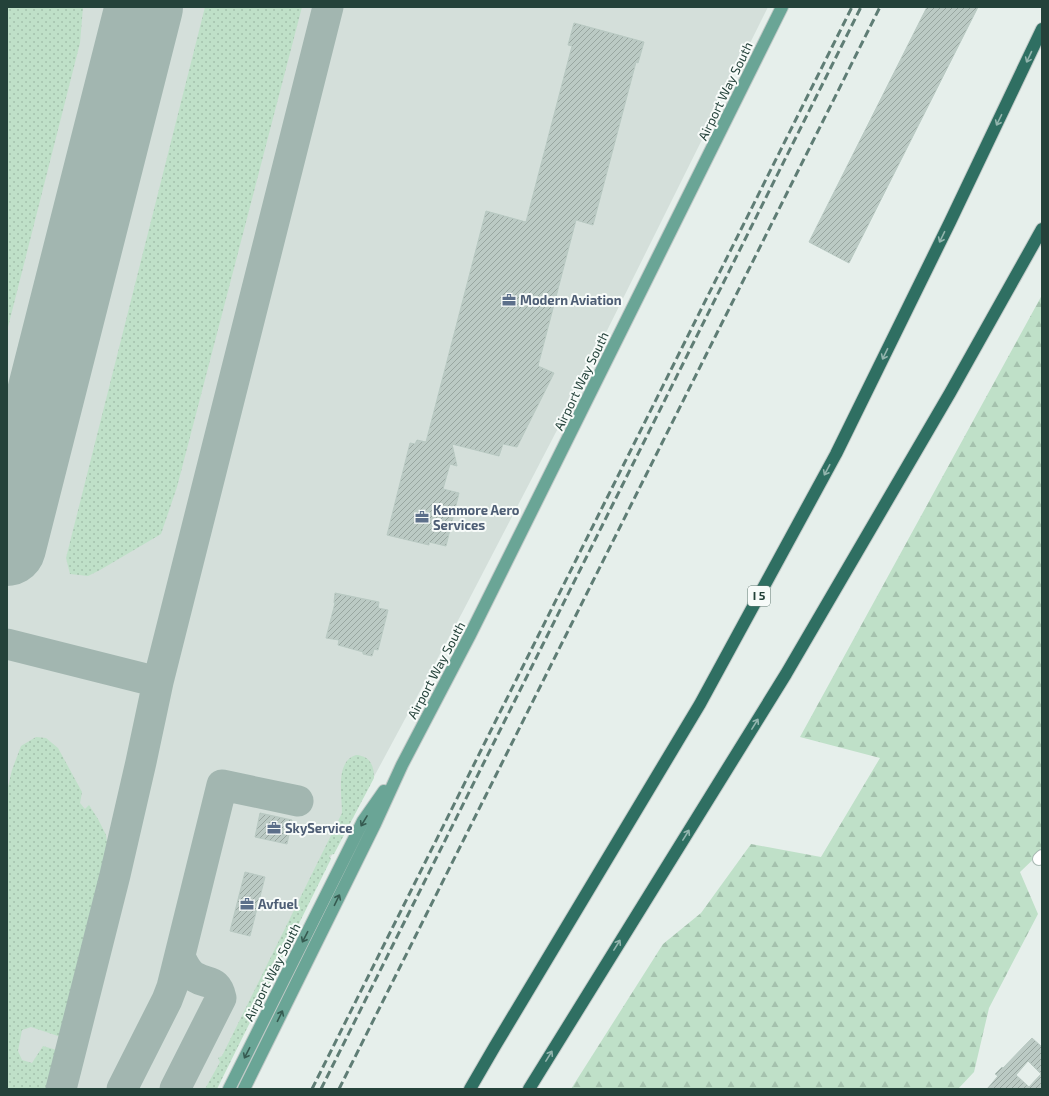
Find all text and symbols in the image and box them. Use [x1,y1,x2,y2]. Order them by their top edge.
street label: Airport Way South [694,39,756,143]
one-way arrow [1025,50,1032,62]
one-way arrow [995,113,1002,125]
one-way arrow [938,231,945,243]
office icon: Modern Aviation [501,292,517,308]
place label: Modern Aviation [520,292,622,308]
street label: Airport Way South [550,329,612,433]
one-way arrow [881,347,888,359]
one-way arrow [823,464,830,476]
place label: Kenmore Aero Services [433,502,520,533]
office icon: Kenmore Aero Services [414,509,430,525]
road number: I 5 [748,586,770,606]
street label: Airport Way South [404,619,468,721]
one-way arrow [751,718,759,730]
one-way arrow [360,815,368,826]
office icon: SkyService [266,820,282,836]
place label: SkyService [285,820,353,836]
one-way arrow [682,830,690,841]
one-way arrow [334,894,342,906]
office icon: Avfuel [239,896,255,912]
place label: Avfuel [258,896,299,912]
street label: Airport Way South [240,920,304,1024]
one-way arrow [301,931,308,943]
one-way arrow [614,939,622,951]
one-way arrow [277,1011,284,1023]
one-way arrow [243,1047,250,1059]
one-way arrow [545,1051,553,1062]

